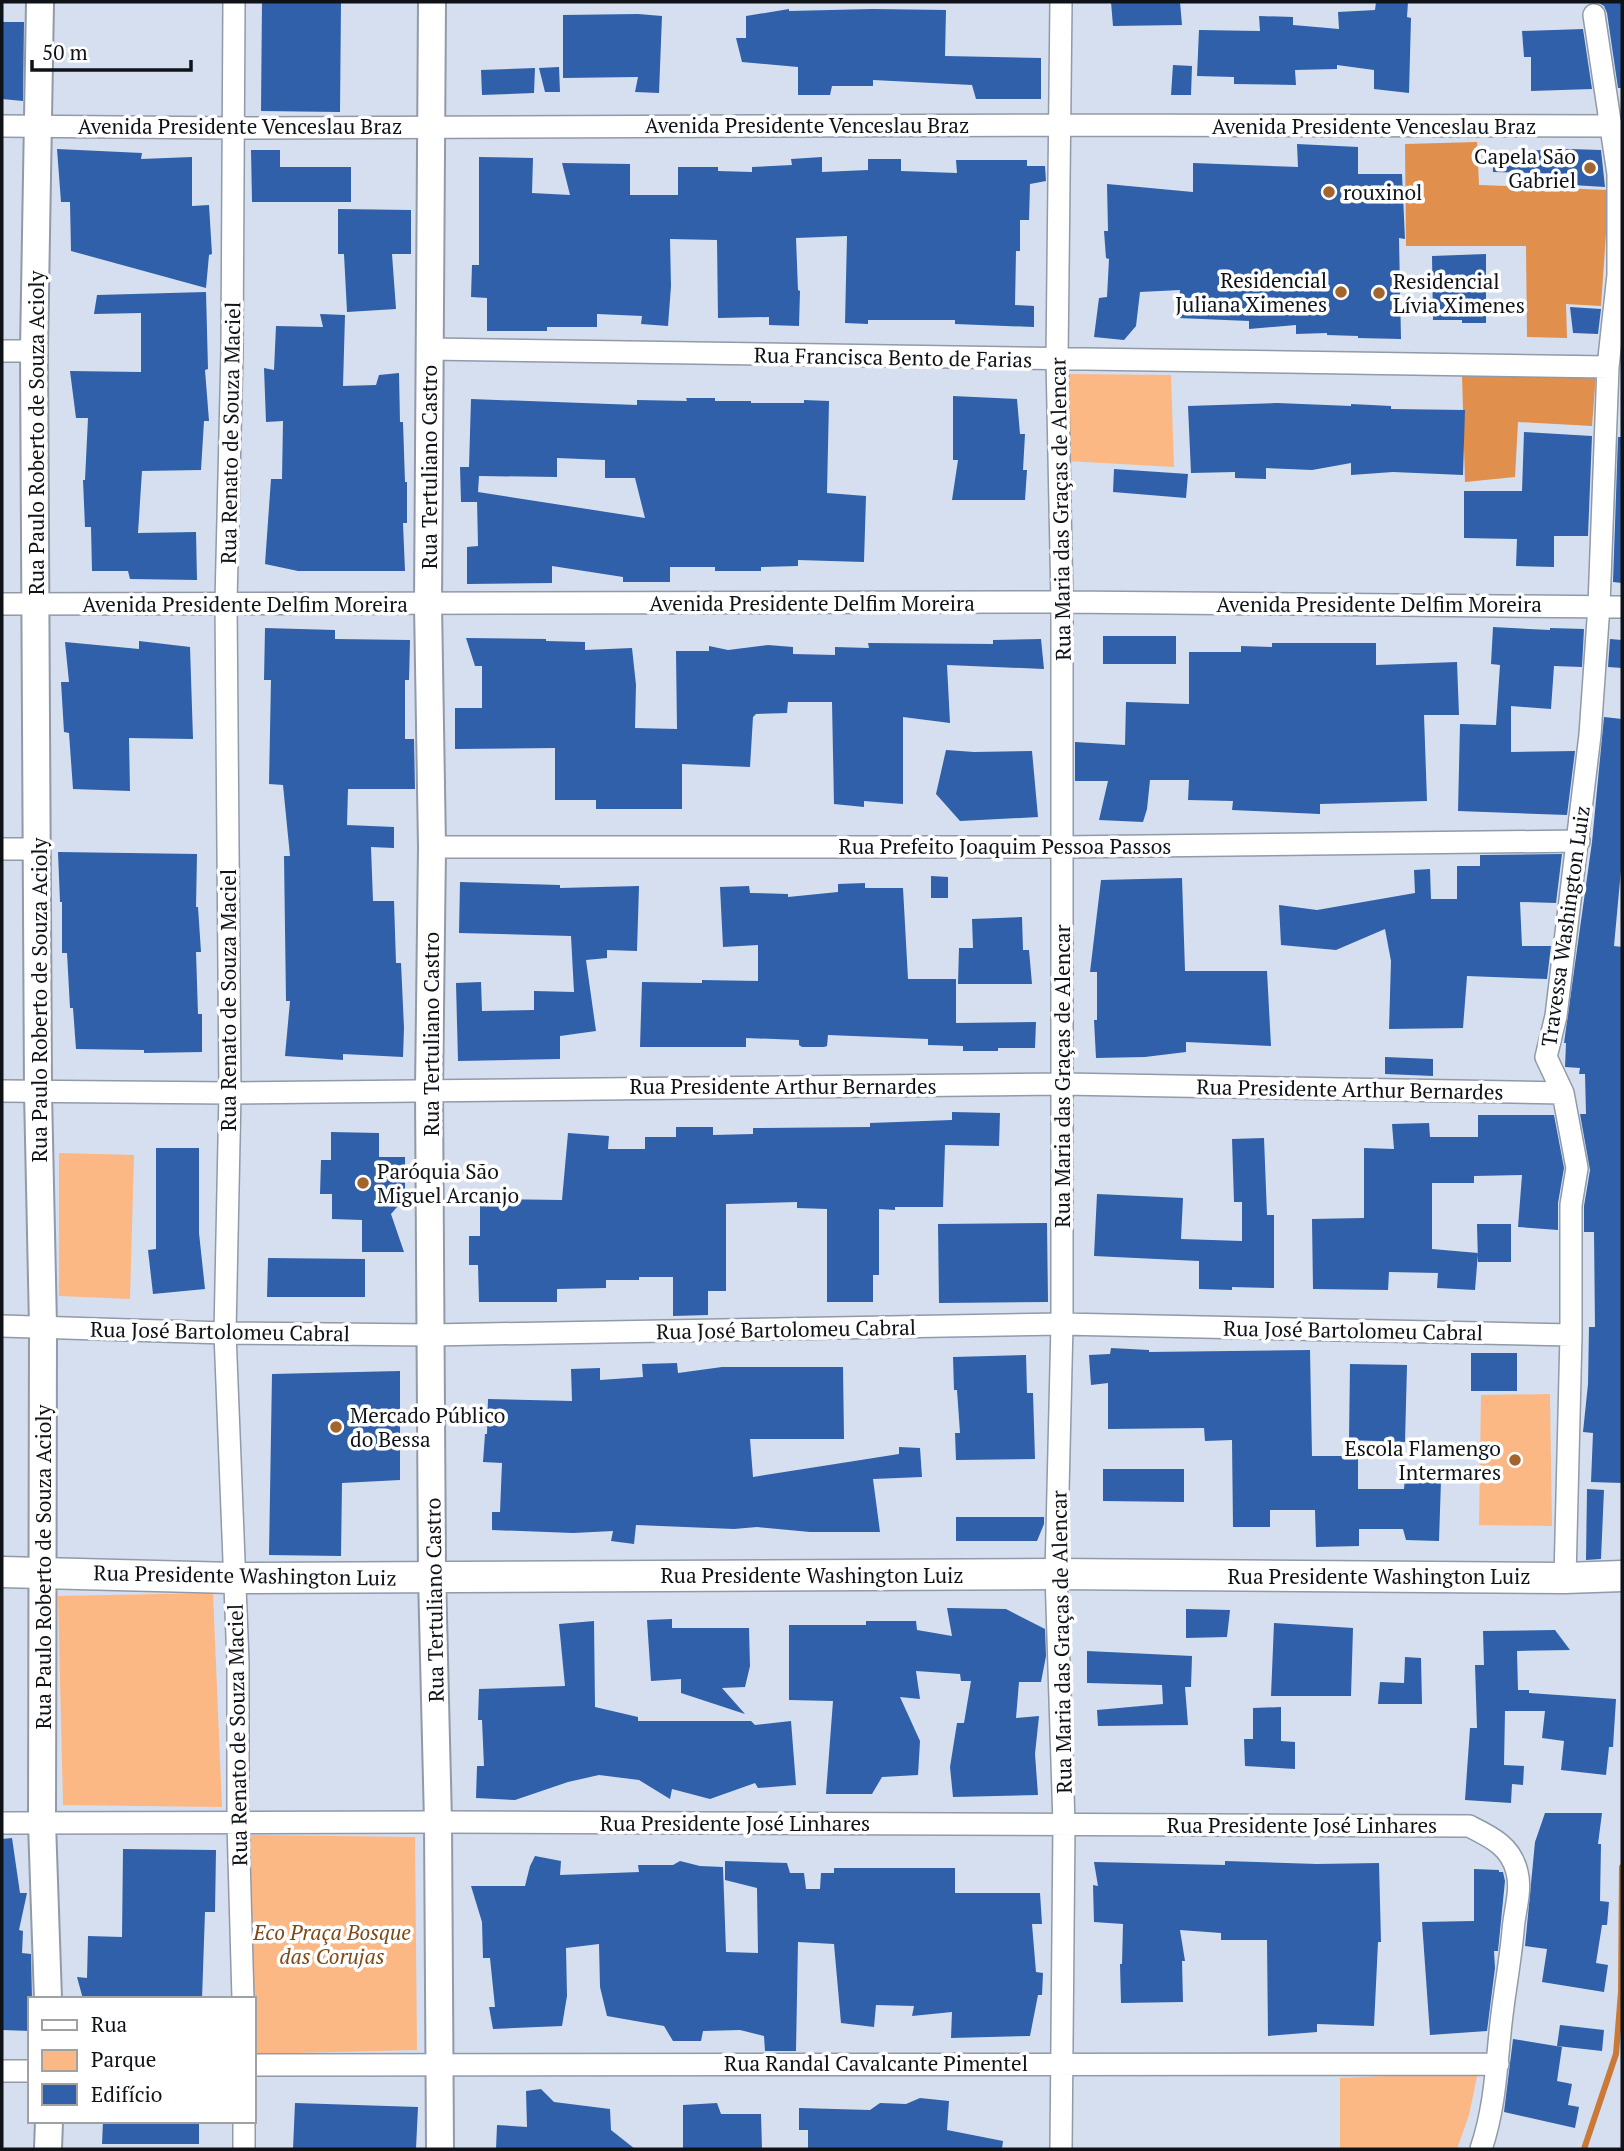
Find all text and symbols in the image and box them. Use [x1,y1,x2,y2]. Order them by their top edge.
scale bar [32,28,191,72]
text: 50 m [42,38,88,66]
street label: Avenida Presidente Venceslau Braz [645,111,969,139]
street label: Avenida Presidente Venceslau Braz [78,112,402,140]
street label: Avenida Presidente Venceslau Braz [1212,112,1536,140]
place label: Capela São Gabriel [1474,142,1576,194]
marker: Capela São Gabriel [1582,160,1598,176]
place label: rouxinol [1343,178,1422,206]
marker: rouxinol [1321,184,1337,200]
place label: Residencial Juliana Ximenes [1175,266,1327,318]
place label: Residencial Lívia Ximenes [1393,267,1525,319]
street label: Rua Paulo Roberto de Souza Acioly [22,270,50,595]
marker: Residencial Juliana Ximenes [1333,284,1349,300]
marker: Residencial Lívia Ximenes [1371,285,1387,301]
street label: Rua Renato de Souza Maciel [214,302,246,564]
street label: Rua Francisca Bento de Farias [754,341,1032,373]
street label: Rua Maria das Graças de Alencar [1043,357,1077,661]
street label: Rua Tertuliano Castro [415,365,443,569]
street label: Avenida Presidente Delfim Moreira [649,589,975,617]
street label: Avenida Presidente Delfim Moreira [82,590,408,618]
street label: Avenida Presidente Delfim Moreira [1216,590,1542,618]
street label: Travessa Washington Luiz [1534,804,1596,1048]
street label: Rua Prefeito Joaquim Pessoa Passos [839,832,1171,860]
street label: Rua Paulo Roberto de Souza Acioly [25,837,53,1162]
street label: Rua Renato de Souza Maciel [214,869,242,1131]
street label: Rua Maria das Graças de Alencar [1048,924,1076,1228]
street label: Rua Tertuliano Castro [417,932,445,1136]
street label: Rua Presidente Arthur Bernardes [629,1072,937,1100]
street label: Rua Presidente Arthur Bernardes [1196,1072,1504,1106]
place label: Paróquia São Miguel Arcanjo [377,1157,519,1209]
marker: Paróquia São Miguel Arcanjo [355,1175,371,1191]
street label: Rua José Bartolomeu Cabral [656,1313,916,1345]
street label: Rua José Bartolomeu Cabral [1223,1314,1483,1346]
street label: Rua José Bartolomeu Cabral [90,1315,350,1347]
place label: Mercado Público do Bessa [350,1401,505,1453]
street label: Rua Paulo Roberto de Souza Acioly [29,1404,57,1729]
marker: Mercado Público do Bessa [328,1419,344,1435]
place label: Escola Flamengo Intermares [1344,1434,1501,1486]
marker: Escola Flamengo Intermares [1507,1452,1523,1468]
street label: Rua Maria das Graças de Alencar [1044,1490,1078,1794]
street label: Rua Tertuliano Castro [418,1498,450,1702]
street label: Rua Presidente Washington Luiz [93,1558,397,1592]
street label: Rua Presidente Washington Luiz [660,1561,964,1589]
street label: Rua Presidente Washington Luiz [1227,1562,1531,1590]
street label: Rua Renato de Souza Maciel [221,1604,253,1866]
street label: Rua Presidente José Linhares [600,1809,870,1837]
street label: Rua Presidente José Linhares [1167,1811,1437,1839]
park label: Eco Praça Bosque das Corujas [252,1918,411,1970]
legend [28,1997,256,2123]
text: Rua [91,2010,127,2038]
text: Parque [91,2045,156,2073]
street label: Rua Randal Cavalcante Pimentel [724,2049,1028,2077]
text: Edifício [91,2080,162,2108]

